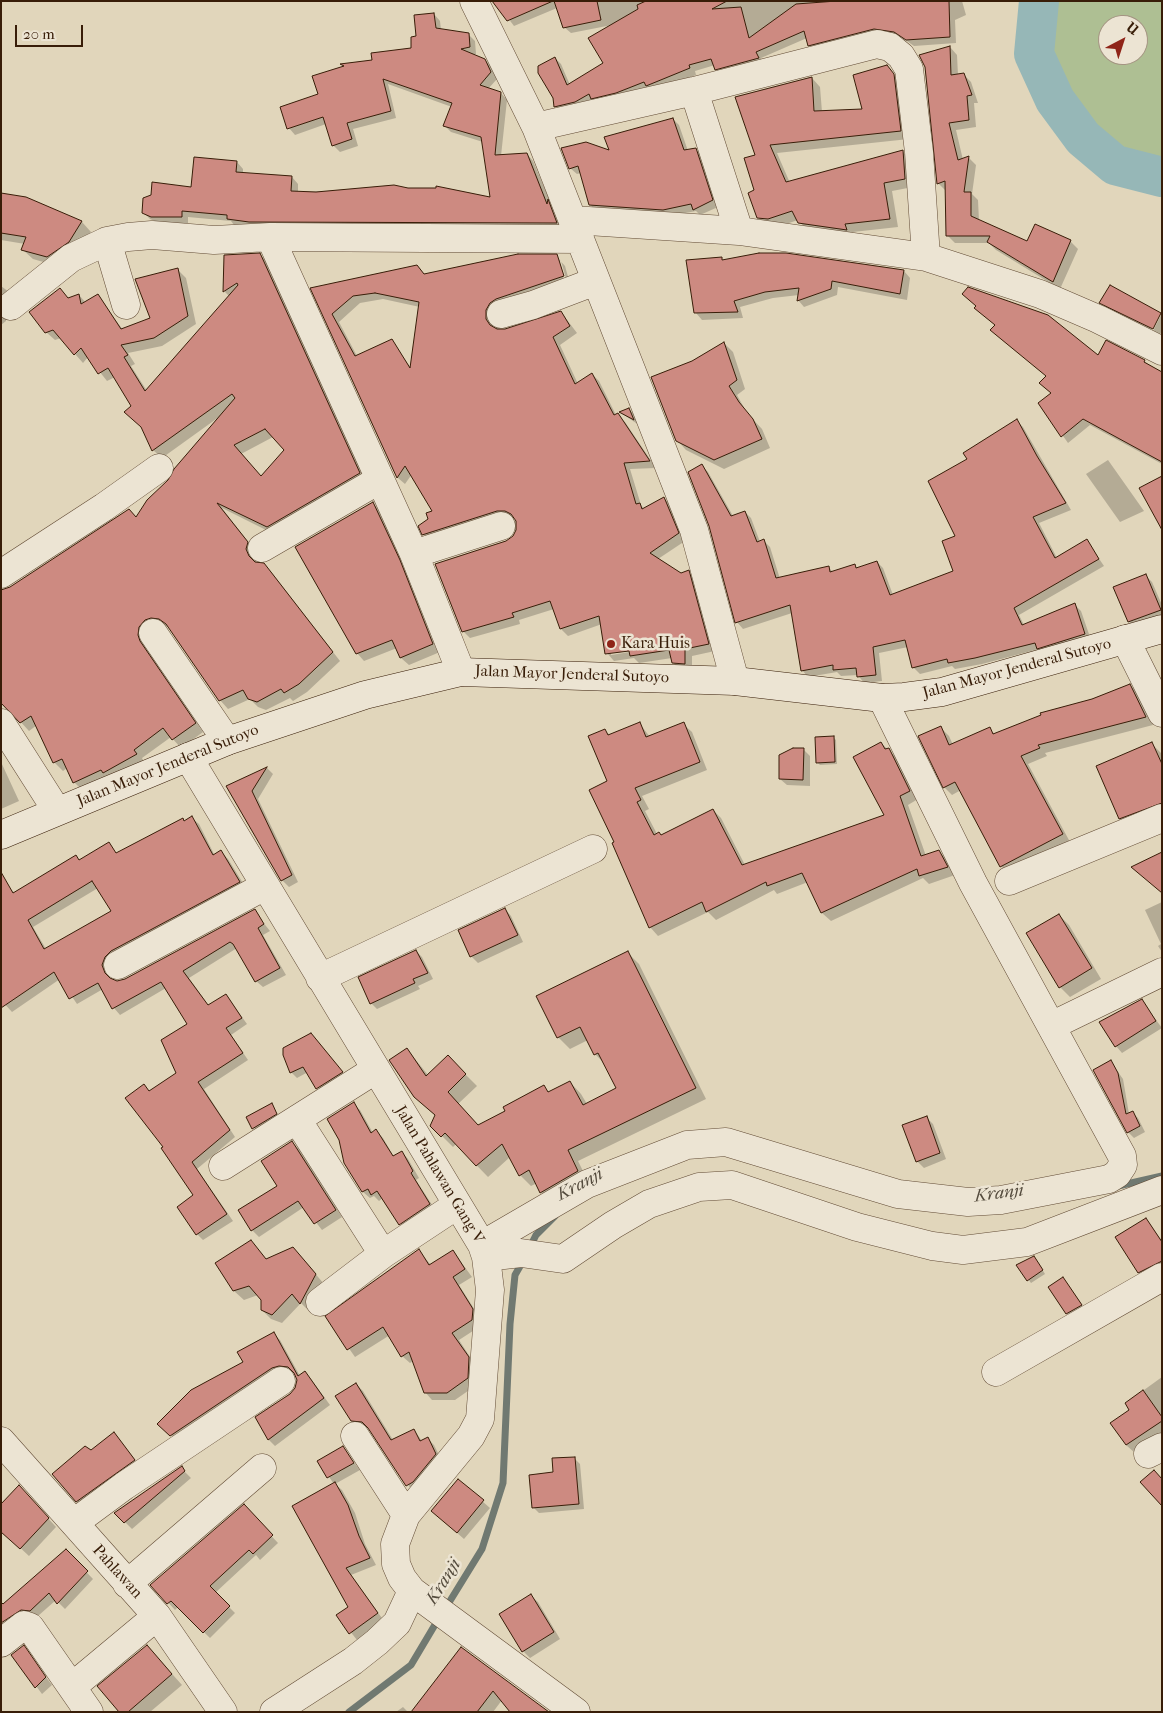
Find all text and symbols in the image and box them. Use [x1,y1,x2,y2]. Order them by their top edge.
scale bar [18,15,85,47]
north arrow [1098,15,1148,65]
text: U [1123,19,1142,39]
text: 20 m [23,25,55,43]
place label: Kara Huis [621,634,690,654]
street label: Jalan Mayor Jenderal Sutoyo [921,635,1113,703]
marker: Kara Huis [605,638,617,650]
street label: Jalan Mayor Jenderal Sutoyo [475,662,669,688]
street label: Jalan Mayor Jenderal Sutoyo [74,721,262,811]
street label: Jalan Pahlawan Gang V [390,1103,488,1247]
water label: Kranji [553,1164,607,1206]
water label: Kranji [973,1180,1025,1208]
street label: Pahlawan [88,1541,146,1603]
water label: Kranji [422,1555,466,1609]

